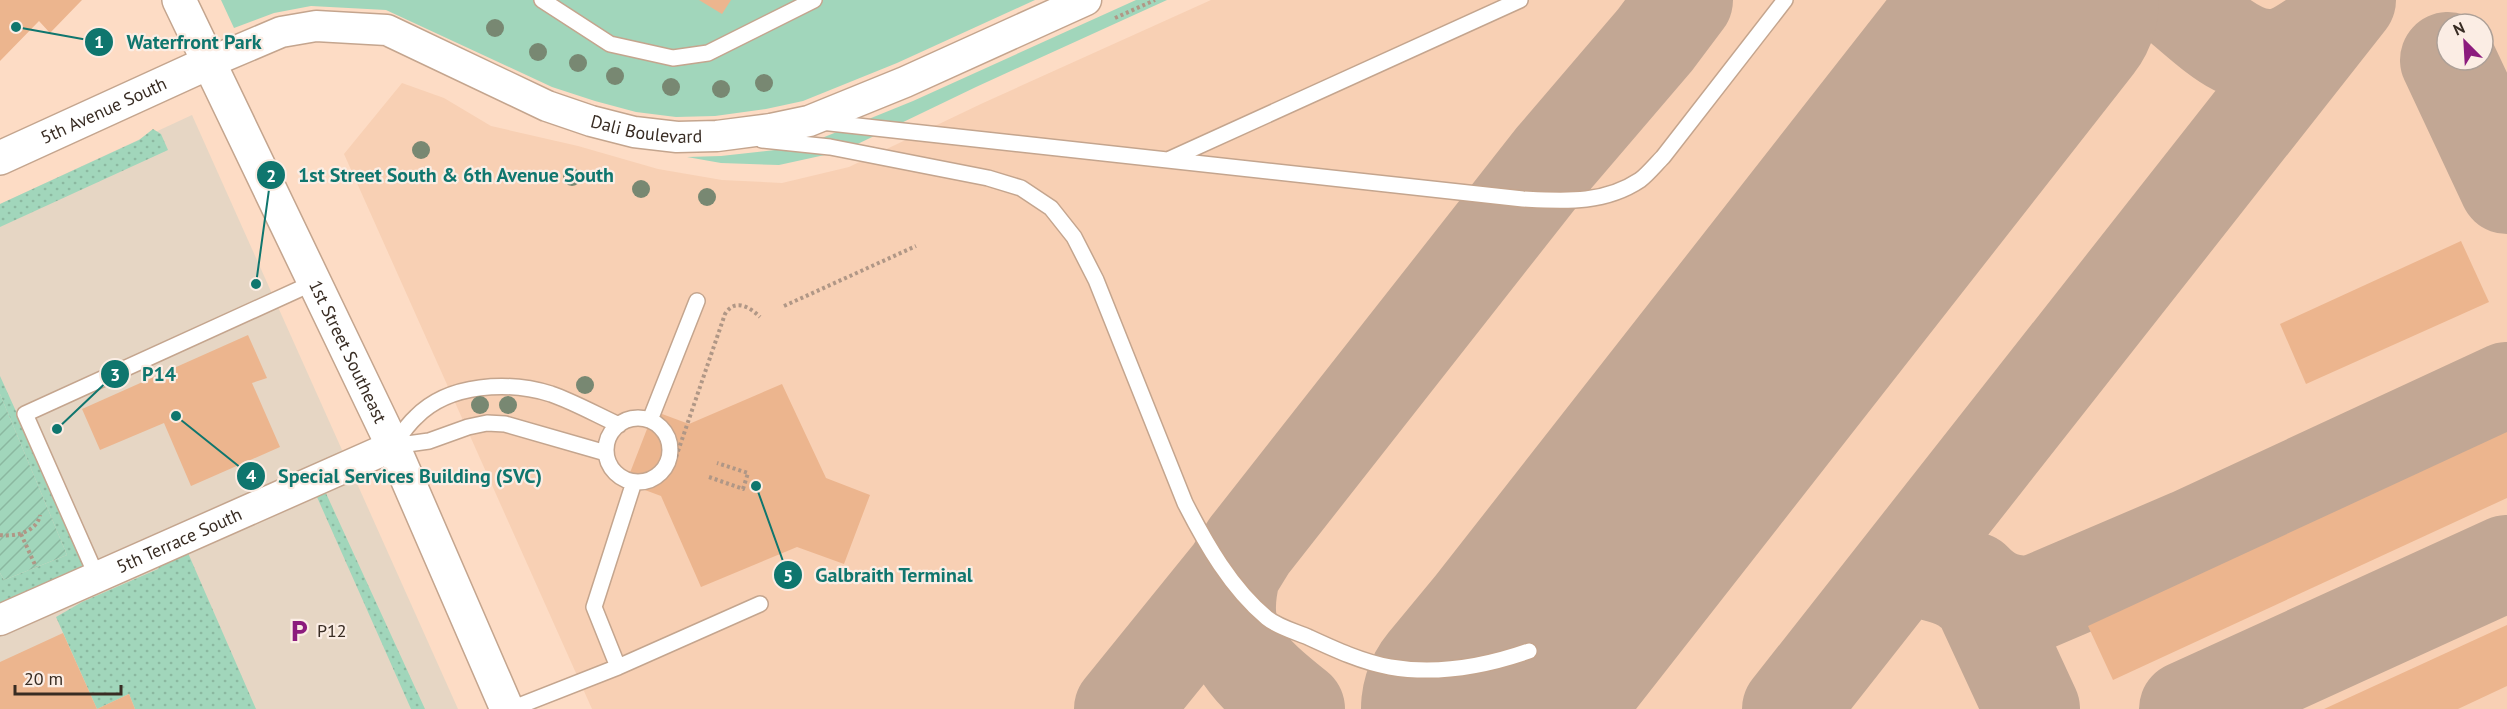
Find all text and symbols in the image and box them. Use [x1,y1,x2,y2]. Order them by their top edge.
north arrow [2435,12,2495,72]
text: N [2450,17,2468,40]
callout: Waterfront Park [84,23,273,61]
text: Waterfront Park [127,29,262,55]
text: 1 [94,30,104,53]
street label: 5th Avenue South [37,71,170,149]
street label: Dali Boulevard [588,109,703,148]
callout: 1st Street South & 6th Avenue South [256,156,627,194]
text: 1st Street South & 6th Avenue South [298,162,614,188]
text: 2 [266,164,276,187]
street label: 1st Street Southeast [304,276,392,427]
callout: P14 [100,355,188,393]
text: P14 [142,361,177,387]
text: 3 [110,363,120,386]
callout: Special Services Building (SVC) [236,457,554,495]
text: Special Services Building (SVC) [278,463,542,489]
text: 4 [246,464,256,487]
street label: 5th Terrace South [113,502,245,578]
callout: Galbraith Terminal [773,556,985,594]
text: Galbraith Terminal [815,562,973,588]
text: 5 [783,564,793,587]
parking icon: P12 [286,618,312,644]
place label: P12 [317,619,347,642]
scale bar [15,658,122,696]
text: 20 m [24,667,63,690]

